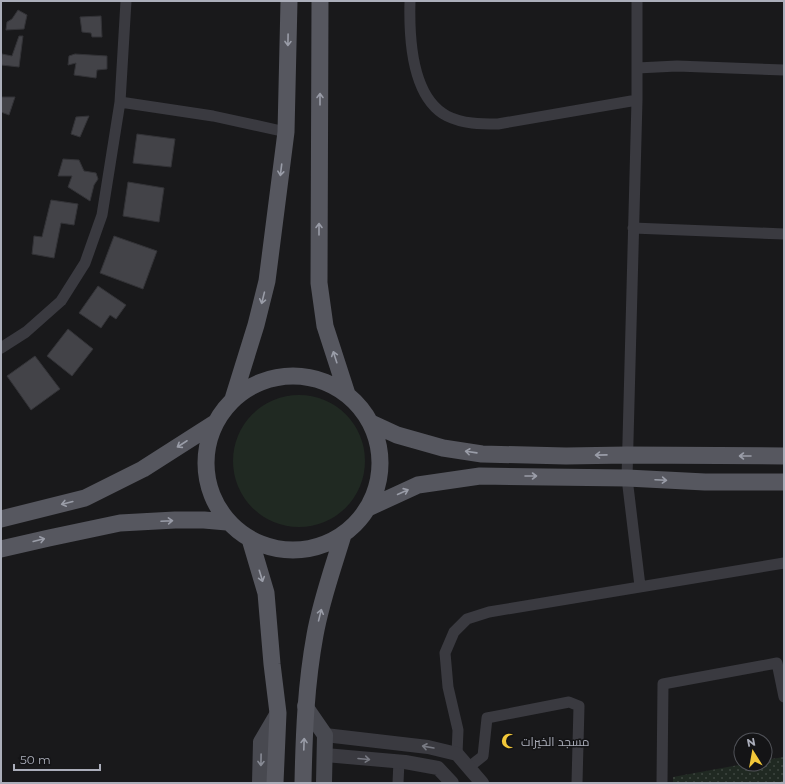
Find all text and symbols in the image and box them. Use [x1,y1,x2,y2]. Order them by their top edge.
one-way arrow [284,33,292,46]
one-way arrow [316,93,324,106]
one-way arrow [277,163,285,176]
one-way arrow [315,223,323,236]
one-way arrow [258,291,266,304]
one-way arrow [331,350,338,363]
one-way arrow [177,440,188,448]
one-way arrow [465,448,478,456]
one-way arrow [595,451,608,459]
one-way arrow [739,452,752,460]
one-way arrow [524,472,537,480]
one-way arrow [654,476,667,483]
one-way arrow [397,488,409,495]
one-way arrow [60,499,73,507]
one-way arrow [160,517,173,524]
one-way arrow [32,536,45,543]
one-way arrow [258,569,265,582]
one-way arrow [316,609,324,622]
mosque icon: مسجد الخيرات [500,732,518,750]
north arrow [733,732,773,772]
place label: مسجد الخيرات [521,734,589,749]
text: N [745,734,757,750]
one-way arrow [300,738,308,751]
one-way arrow [422,743,435,751]
scale bar [14,746,100,772]
text: 50 m [20,752,51,767]
one-way arrow [257,753,265,766]
one-way arrow [357,755,370,762]

